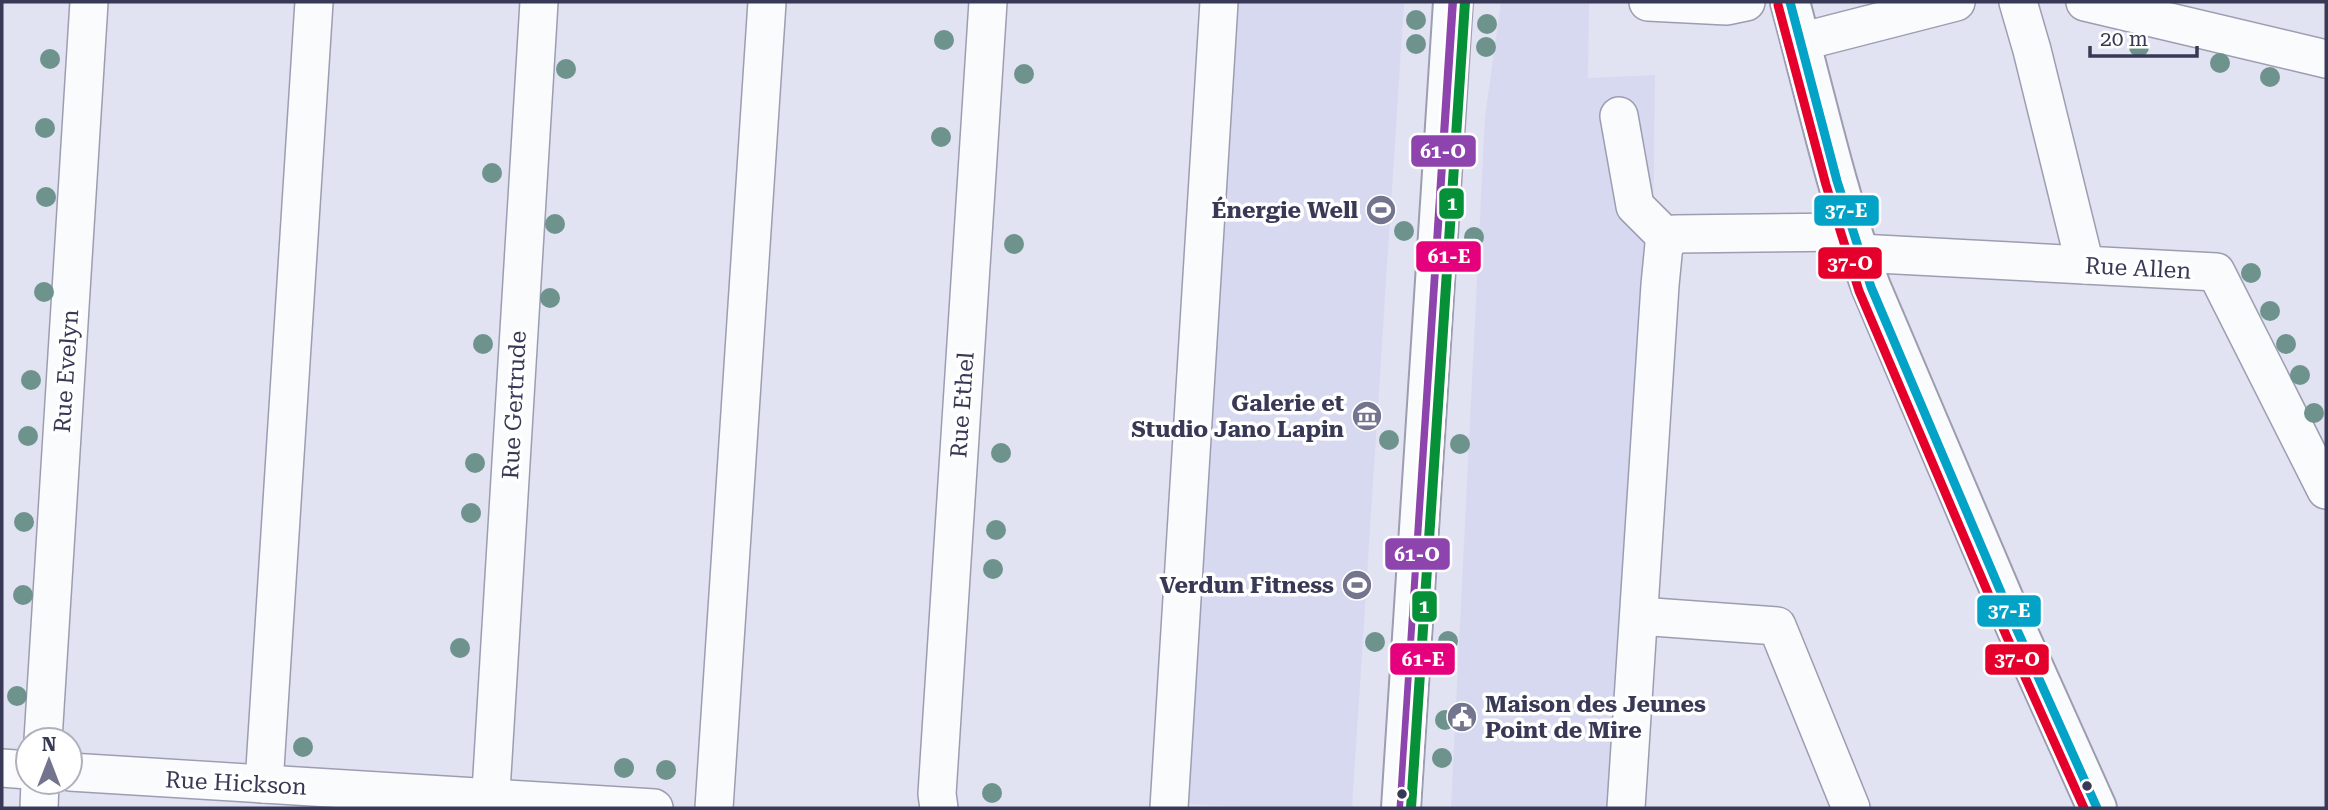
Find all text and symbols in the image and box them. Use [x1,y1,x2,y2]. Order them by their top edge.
scale bar [2090,14,2197,58]
text: 20 m [2100,27,2148,51]
line badge: 61-O [1410,134,1477,168]
text: 61-O [1420,140,1466,163]
line badge: 1 [1438,187,1465,220]
text: 1 [1447,192,1458,215]
sports icon: Énergie Well [1364,193,1398,227]
line badge: 37-E [1813,194,1880,227]
place label: Énergie Well [1212,196,1358,224]
text: 37-E [1825,199,1867,222]
line badge: 61-E [1415,240,1482,273]
text: 61-E [1428,245,1470,268]
line badge: 37-O [1817,246,1883,280]
text: 37-O [1827,252,1873,275]
street label: Rue Allen [2084,252,2192,285]
street label: Rue Evelyn [49,308,84,434]
street label: Rue Gertrude [497,330,532,480]
street label: Rue Ethel [945,351,980,459]
place label: Galerie et Studio Jano Lapin [1131,390,1345,443]
museum icon: Galerie et Studio Jano Lapin [1350,399,1384,433]
line badge: 61-O [1384,537,1451,571]
text: 61-O [1394,543,1440,566]
sports icon: Verdun Fitness [1340,568,1374,602]
place label: Verdun Fitness [1159,572,1334,599]
line badge: 1 [1411,590,1438,623]
line badge: 37-E [1976,594,2042,628]
text: 1 [1419,595,1430,618]
text: 37-E [1988,599,2030,622]
line badge: 61-E [1389,642,1456,676]
line badge: 37-O [1984,643,2050,676]
text: 61-E [1402,648,1444,671]
text: 37-O [1994,648,2040,671]
place label: Maison des Jeunes Point de Mire [1485,691,1706,744]
public building icon: Maison des Jeunes Point de Mire [1445,700,1479,734]
north arrow [14,726,84,796]
text: N [42,733,57,756]
street label: Rue Hickson [164,766,308,801]
unlabelled marker [2080,779,2094,793]
unlabelled marker [1395,787,1409,801]

